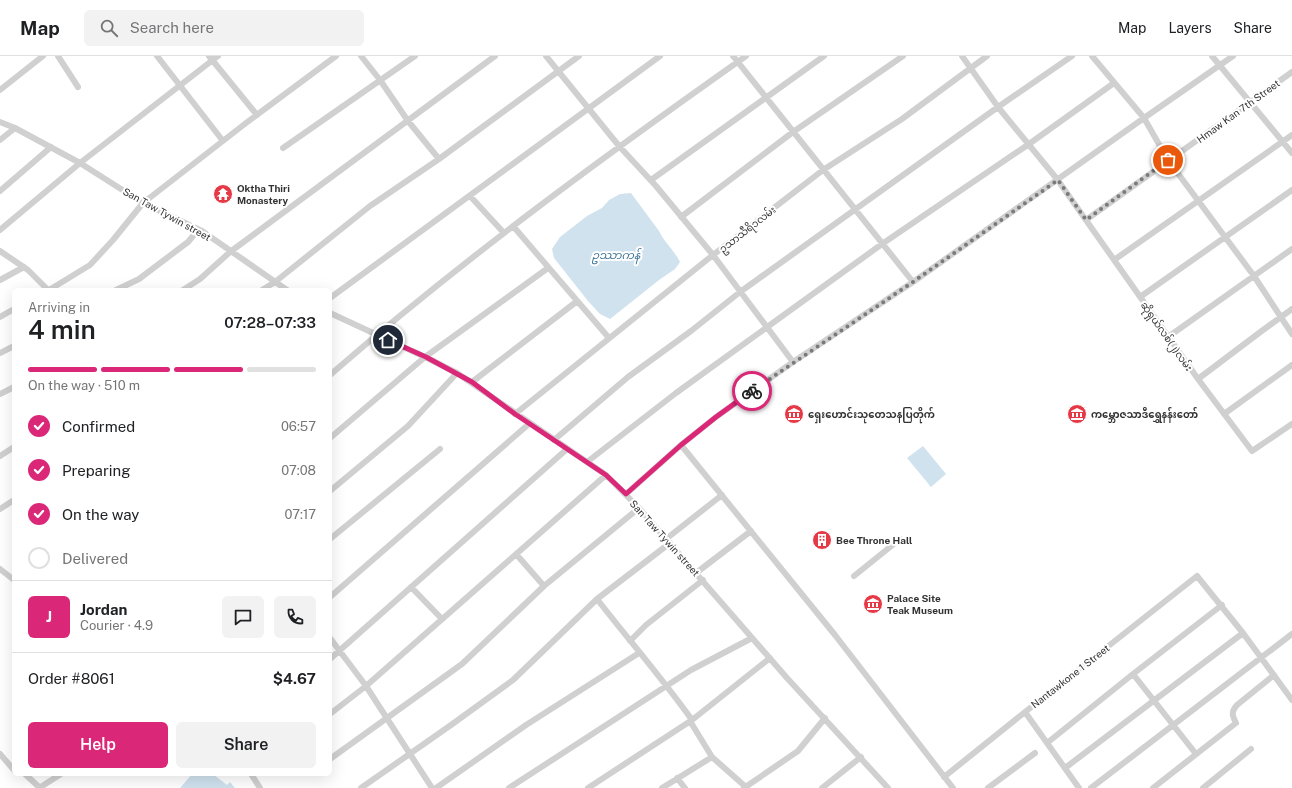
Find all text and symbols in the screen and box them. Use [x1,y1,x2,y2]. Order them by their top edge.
search box [84,10,364,46]
text: Map [20,17,60,39]
icon: search [98,17,120,39]
text: Search here [130,19,214,36]
text: Map [1118,20,1146,36]
text: Layers [1168,20,1212,36]
text: Share [1234,20,1272,36]
street label: Hmaw Kan 7th Street [1194,77,1282,145]
pin [1151,143,1185,177]
icon: bag [1157,149,1179,171]
place label: Oktha Thiri Monastery [237,182,290,206]
temple icon: Oktha Thiri Monastery [212,183,234,205]
street label: San Taw Tywin street [121,185,213,243]
street label: ဥသာသီရိ၁လမ်း [716,202,779,257]
water label: ဥဿာကန် [592,247,642,265]
street label: ဆိုရှယ်လစ်(၂)လမ်း [1136,299,1196,375]
text: Arriving in [28,300,90,315]
text: 4 min [28,314,96,345]
text: 07:28–07:33 [224,314,316,331]
pin [371,323,405,357]
icon: home [377,329,399,351]
courier [732,371,772,411]
text: On the way · 510 m [28,378,140,393]
icon: bike [741,380,763,402]
museum icon: ရှေးဟောင်းသုတေသနပြတိုက် [783,403,805,425]
museum icon: ကမ္ဘောဇသာဒီရွှေနန်းတော် [1066,403,1088,425]
place label: ရှေးဟောင်းသုတေသနပြတိုက် [808,407,935,424]
place label: ကမ္ဘောဇသာဒီရွှေနန်းတော် [1091,407,1198,424]
icon: check [28,415,50,437]
text: Confirmed [62,418,135,435]
text: 06:57 [281,419,316,434]
icon: check [28,459,50,481]
text: Preparing [62,462,131,479]
text: 07:08 [281,463,316,478]
street label: San Taw Tywin street [628,497,702,579]
icon: check [28,503,50,525]
text: On the way [62,506,139,523]
text: 07:17 [284,507,316,522]
building icon: Bee Throne Hall [811,529,833,551]
place label: Bee Throne Hall [836,534,912,546]
text: Delivered [62,550,128,567]
place label: Palace Site Teak Museum [887,592,953,616]
museum icon: Palace Site Teak Museum [862,593,884,615]
button: chat [222,596,264,638]
button: phone [274,596,316,638]
text: Jordan [80,601,127,618]
text: J [46,608,52,625]
text: Courier · 4.9 [80,618,153,633]
street label: Nantawkone 1 Street [1028,642,1112,710]
text: Order #8061 [28,670,115,687]
text: $4.67 [273,670,316,687]
button: Help [28,722,168,768]
button: Share [176,722,316,768]

